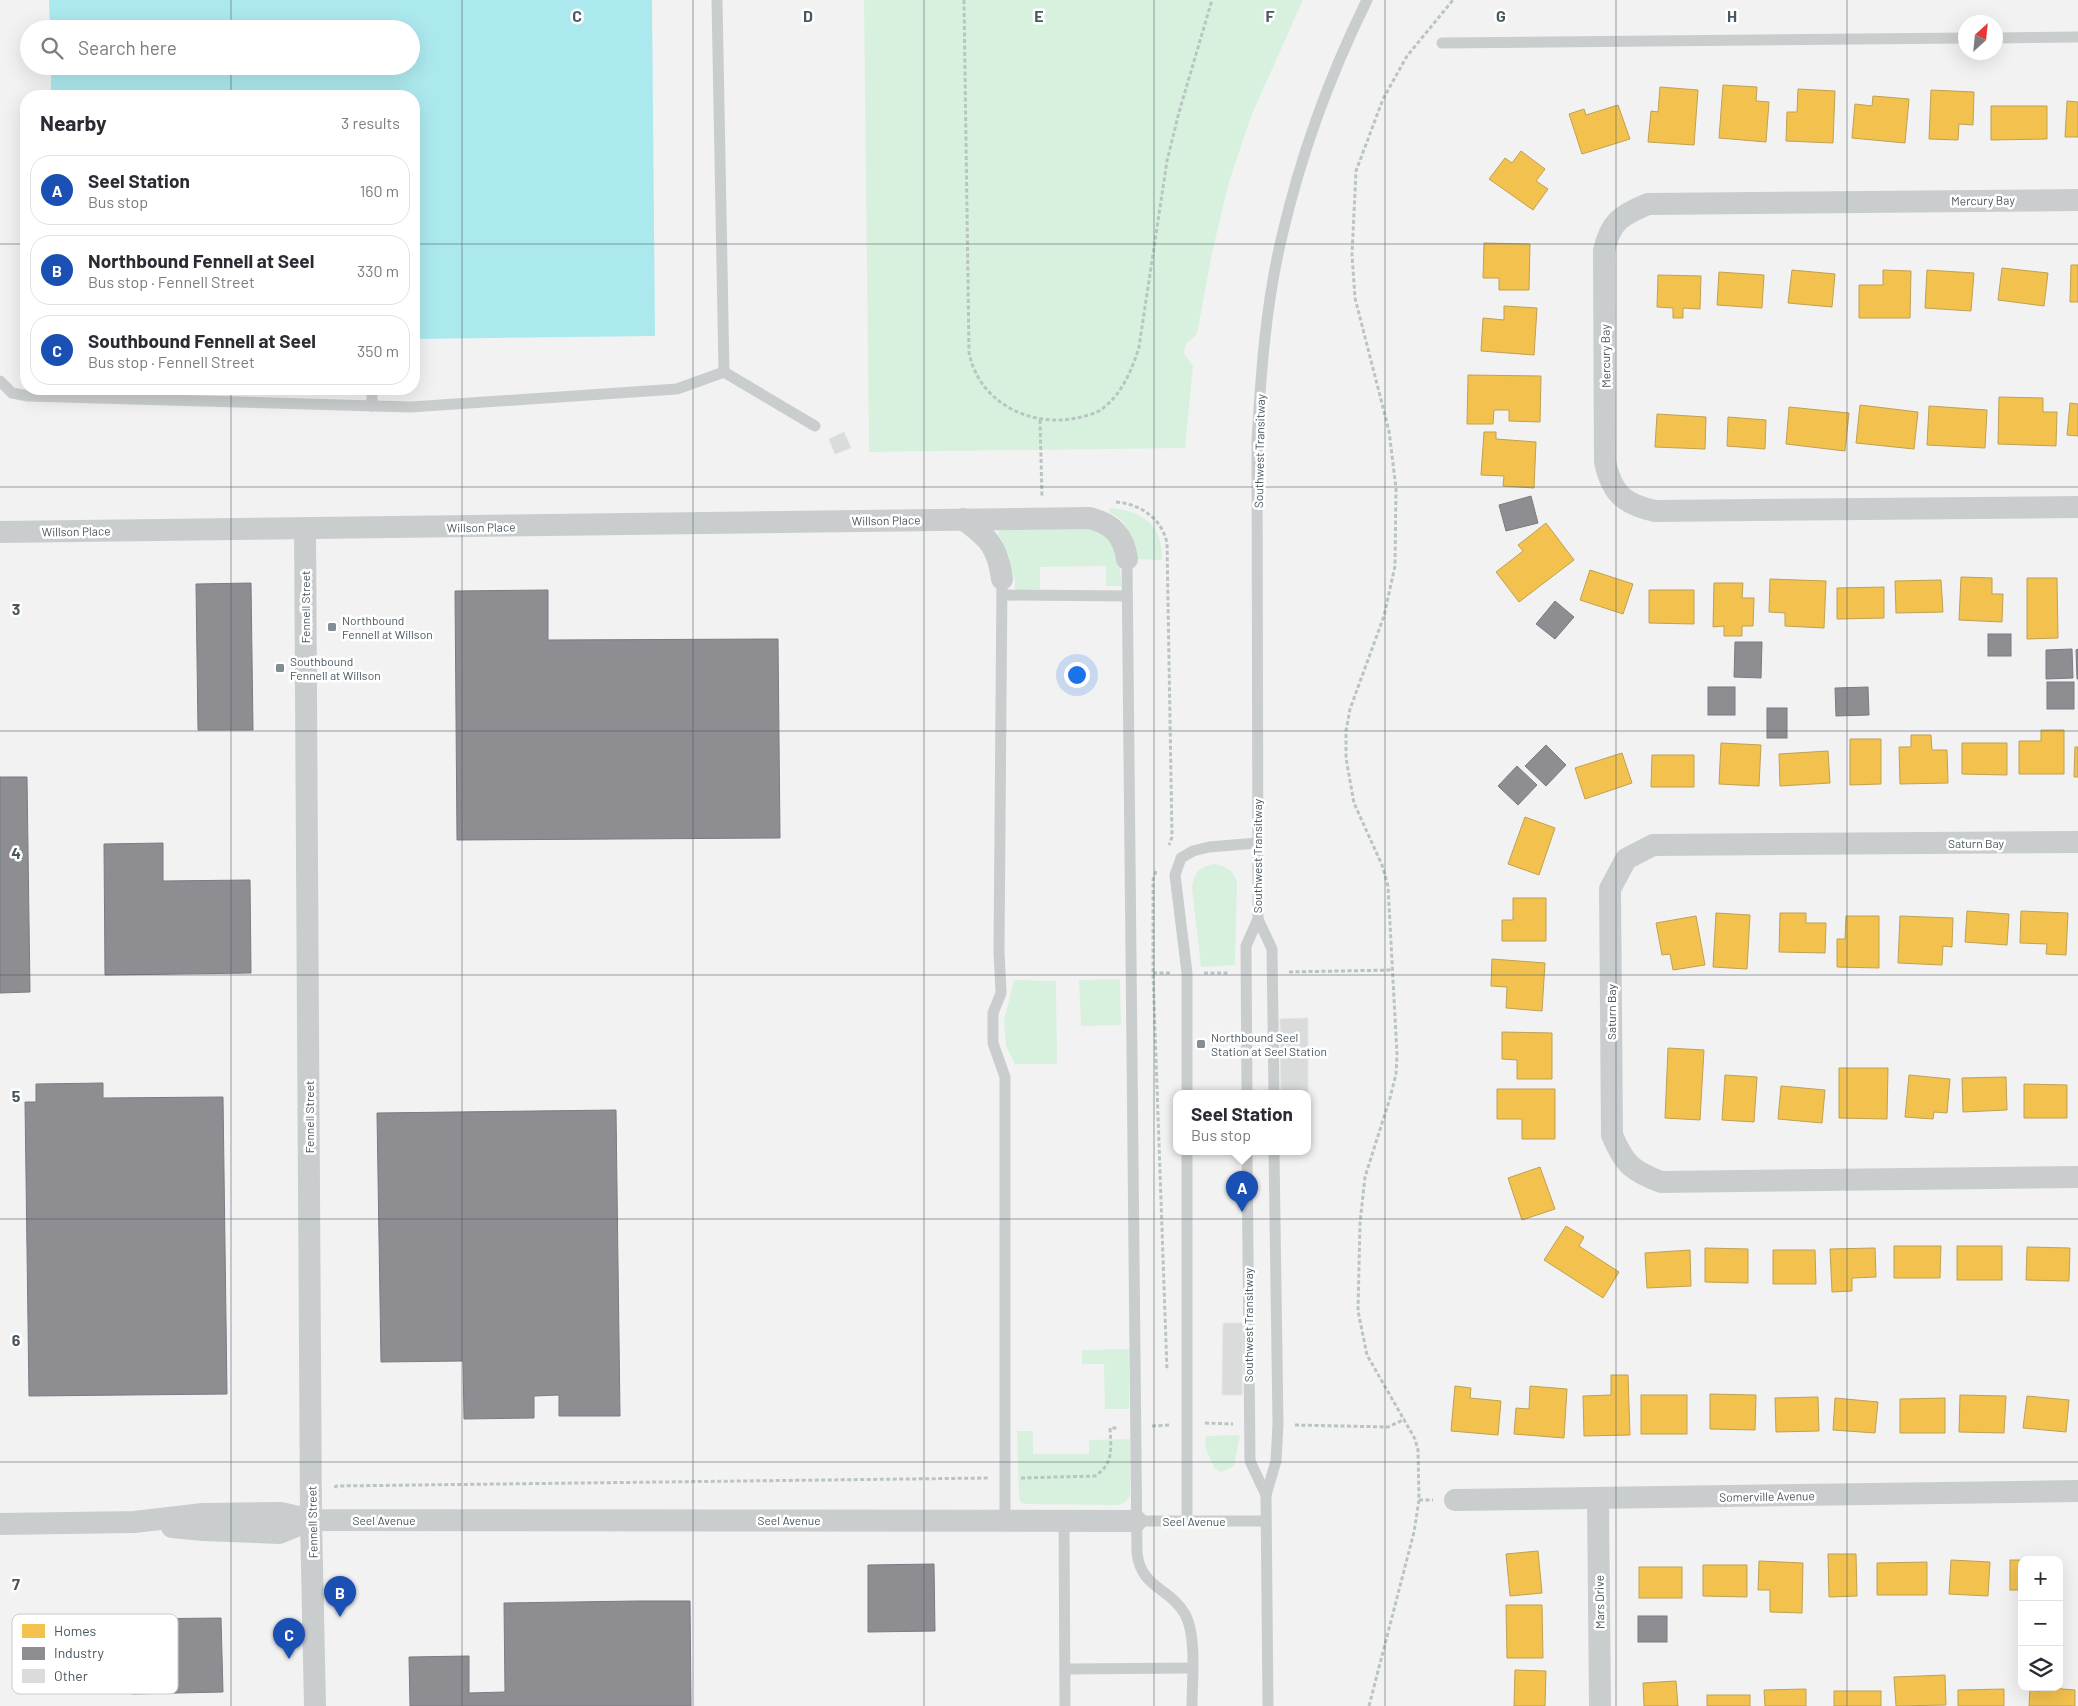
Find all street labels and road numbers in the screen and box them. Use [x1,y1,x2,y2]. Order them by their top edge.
street label: Mercury Bay [1951,192,2015,208]
street label: Mercury Bay [1597,324,1613,388]
street label: Southwest Transitway [1251,393,1267,508]
street label: Willson Place [851,512,921,528]
street label: Willson Place [446,519,516,535]
street label: Willson Place [41,523,111,539]
street label: Fennell Street [298,571,312,643]
street label: Southwest Transitway [1250,798,1264,913]
street label: Saturn Bay [1948,836,2005,850]
street label: Saturn Bay [1604,983,1618,1040]
street label: Fennell Street [302,1081,316,1153]
street label: Southwest Transitway [1241,1267,1255,1382]
street label: Fennell Street [304,1486,320,1558]
street label: Somerville Avenue [1719,1488,1815,1504]
street label: Seel Avenue [352,1513,416,1527]
street label: Seel Avenue [757,1513,821,1527]
street label: Seel Avenue [1162,1514,1226,1528]
street label: Mars Drive [1592,1575,1606,1629]

